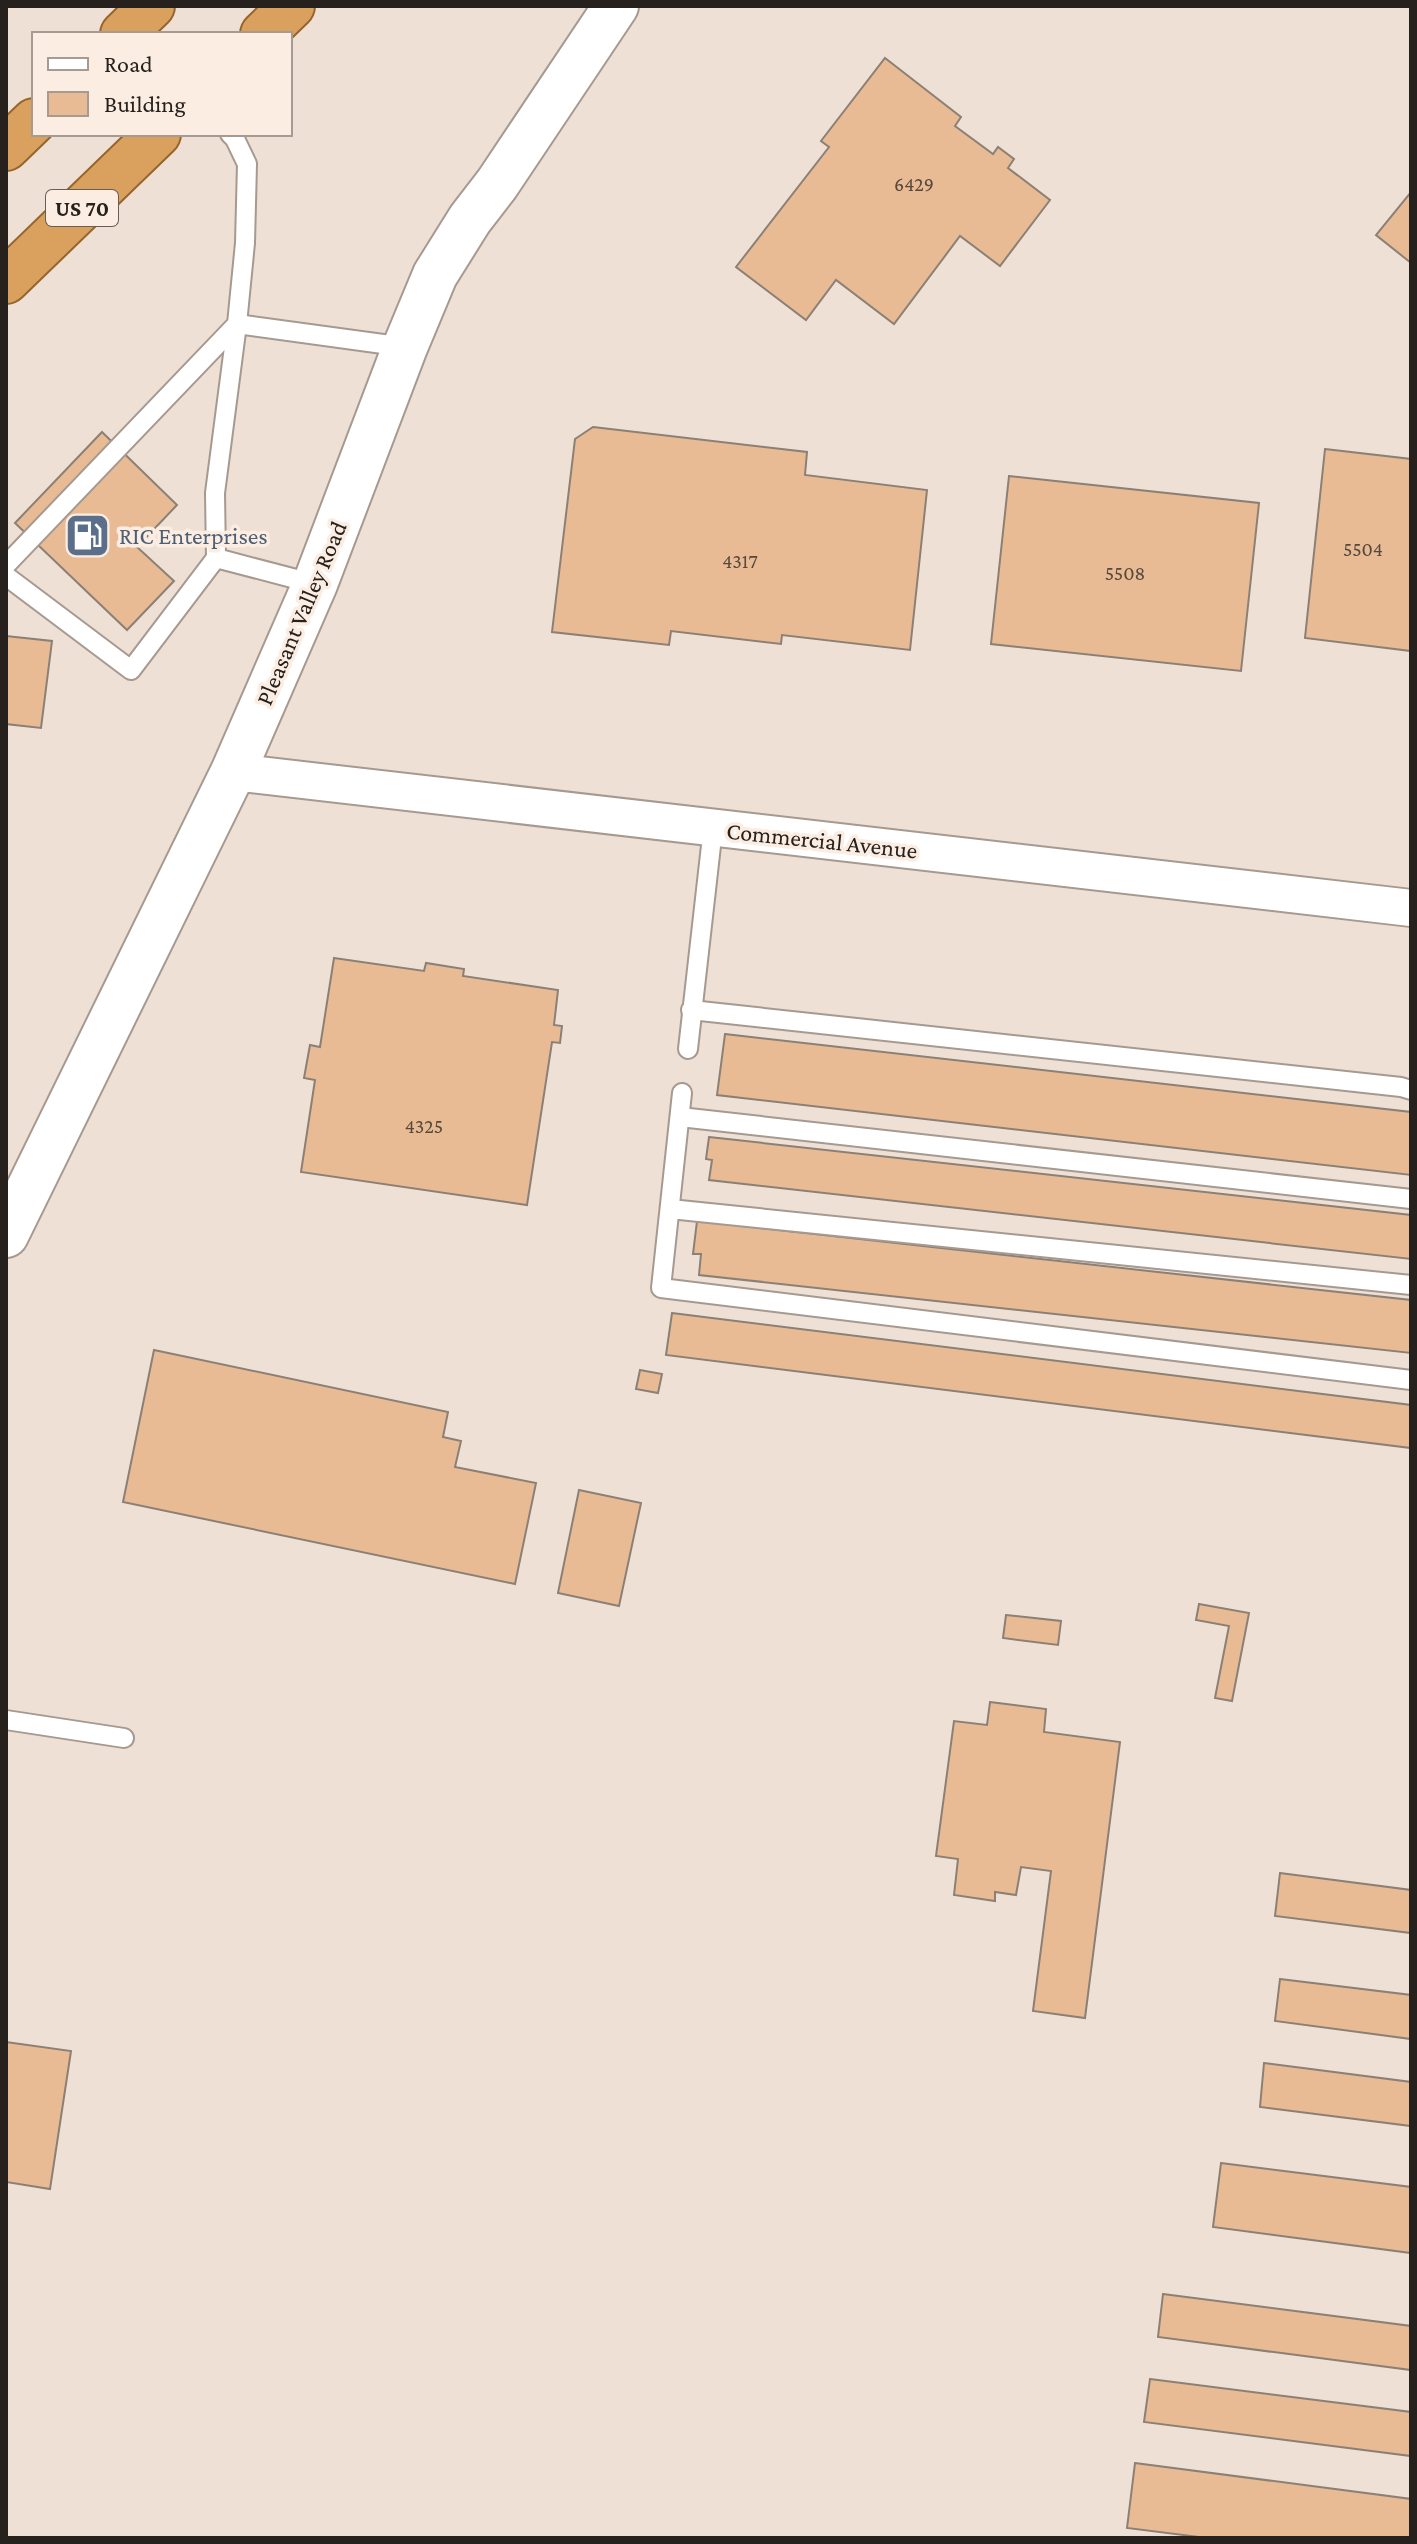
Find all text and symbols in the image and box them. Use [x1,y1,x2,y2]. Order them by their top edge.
legend [32,32,292,136]
text: Road [104,50,153,77]
text: Building [104,90,186,117]
house number: 6429 [894,173,934,195]
road number: US 70 [46,190,118,226]
fuel station icon: RIC Enterprises [64,511,112,559]
street label: Pleasant Valley Road [250,517,352,709]
place label: RIC Enterprises [119,522,268,549]
house number: 5504 [1343,538,1383,560]
house number: 4317 [722,550,758,572]
house number: 5508 [1105,562,1145,584]
street label: Commercial Avenue [725,817,919,863]
house number: 4325 [405,1115,443,1137]

